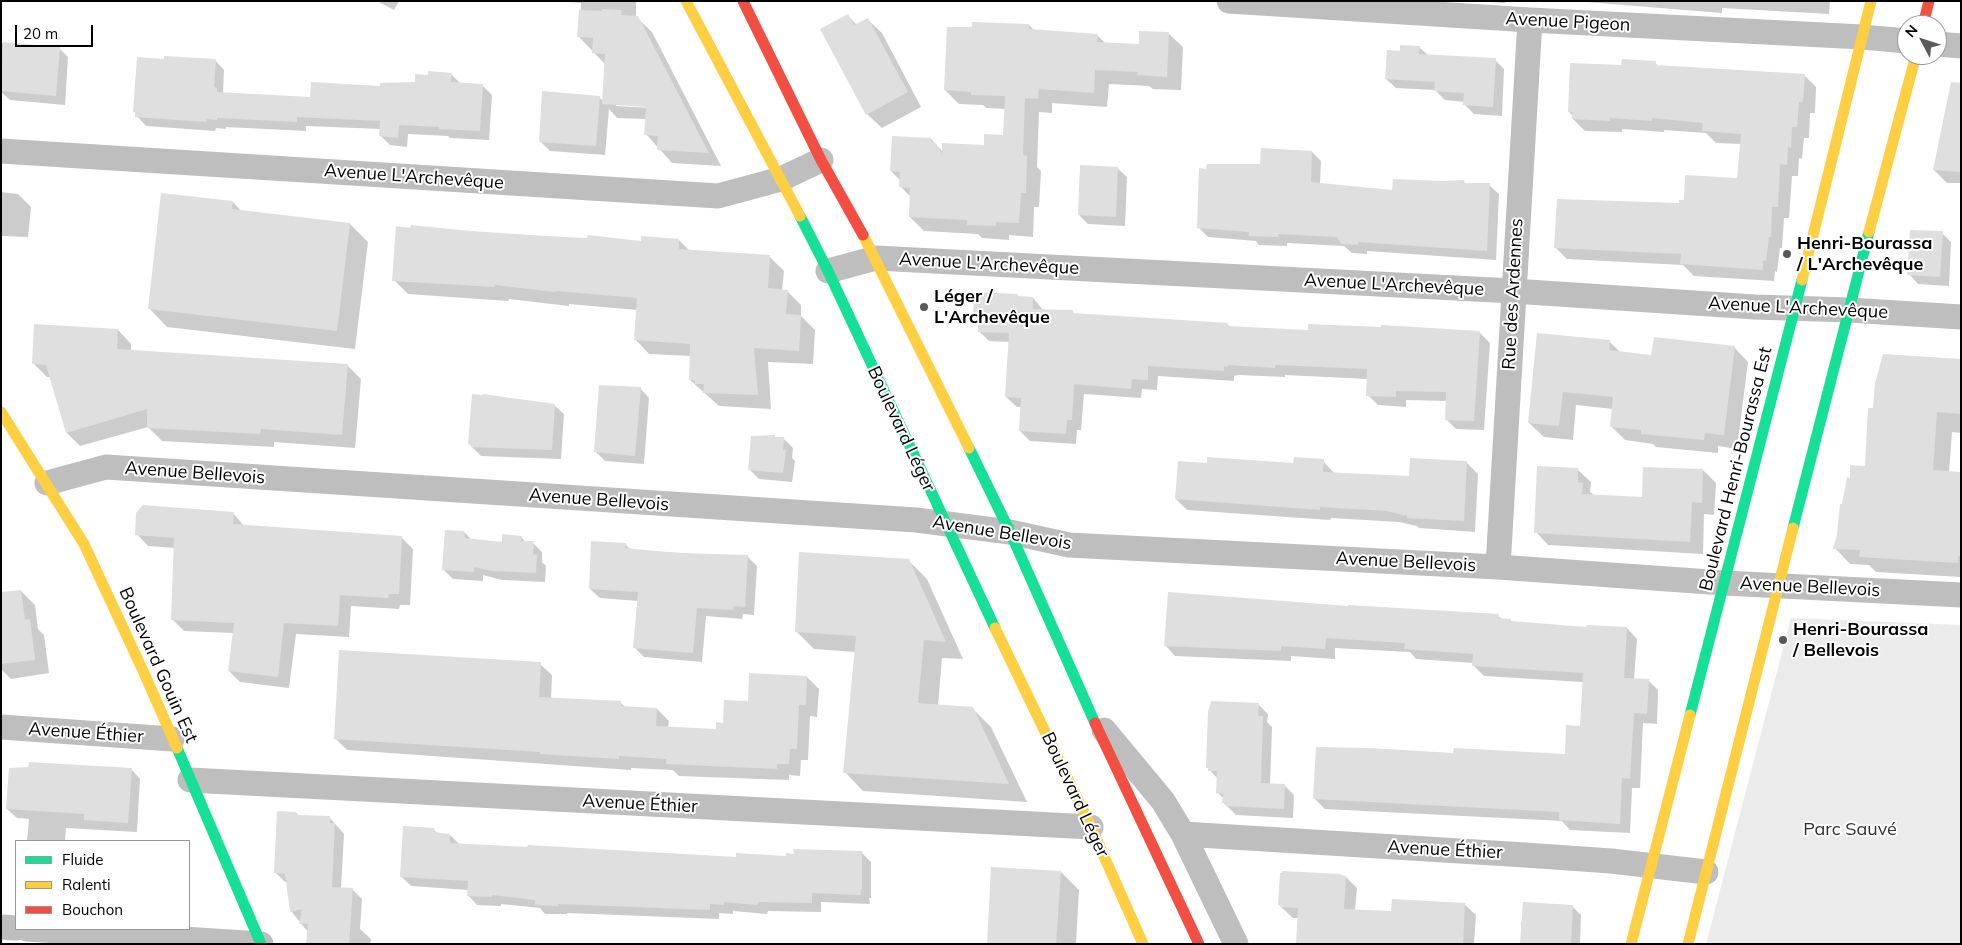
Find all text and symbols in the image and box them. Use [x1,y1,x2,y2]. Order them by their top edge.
street label: Avenue Pigeon [1505,8,1631,36]
scale bar [18,15,95,47]
north arrow [1897,15,1947,65]
text: N [1901,21,1922,41]
text: 20 m [23,24,58,43]
street label: Avenue L'Archevêque [323,160,505,194]
street label: Rue des Ardennes [1498,218,1528,370]
place label: Henri-Bourassa / L'Archevêque [1797,233,1932,276]
marker: Henri-Bourassa / L'Archevêque [1781,248,1793,260]
street label: Avenue L'Archevêque [898,249,1080,279]
street label: Avenue L'Archevêque [1303,270,1485,300]
place label: Léger / L'Archevêque [934,286,1050,328]
street label: Avenue L'Archevêque [1707,293,1889,323]
marker: Léger / L'Archevêque [918,301,930,313]
street label: Boulevard Henri-Bourassa Est [1695,345,1777,593]
street label: Boulevard Léger [863,363,939,495]
street label: Avenue Bellevois [124,457,266,489]
street label: Avenue Bellevois [528,484,670,516]
street label: Avenue Bellevois [931,511,1073,555]
street label: Avenue Bellevois [1335,548,1477,576]
street label: Avenue Bellevois [1739,573,1881,601]
street label: Boulevard Gouin Est [114,584,202,746]
place label: Henri-Bourassa / Bellevois [1793,619,1928,662]
marker: Henri-Bourassa / Bellevois [1777,634,1789,646]
street label: Avenue Éthier [28,718,144,748]
street label: Boulevard Léger [1037,729,1113,861]
street label: Avenue Éthier [582,790,698,818]
park label: Parc Sauvé [1803,819,1897,841]
street label: Avenue Éthier [1387,836,1503,864]
legend [15,840,190,930]
text: Fluide [62,850,103,869]
text: Ralenti [62,875,111,894]
text: Bouchon [62,900,123,919]

